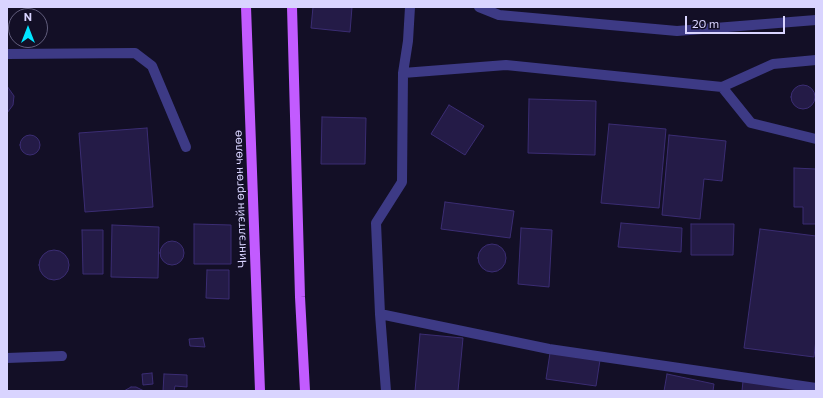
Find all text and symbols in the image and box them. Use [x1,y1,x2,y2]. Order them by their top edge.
north arrow [8,8,48,48]
scale bar [687,8,787,34]
text: N [24,10,32,23]
text: 20 m [692,16,719,30]
street label: Чингэлтэйн өргөн чөлөө [230,130,250,268]

